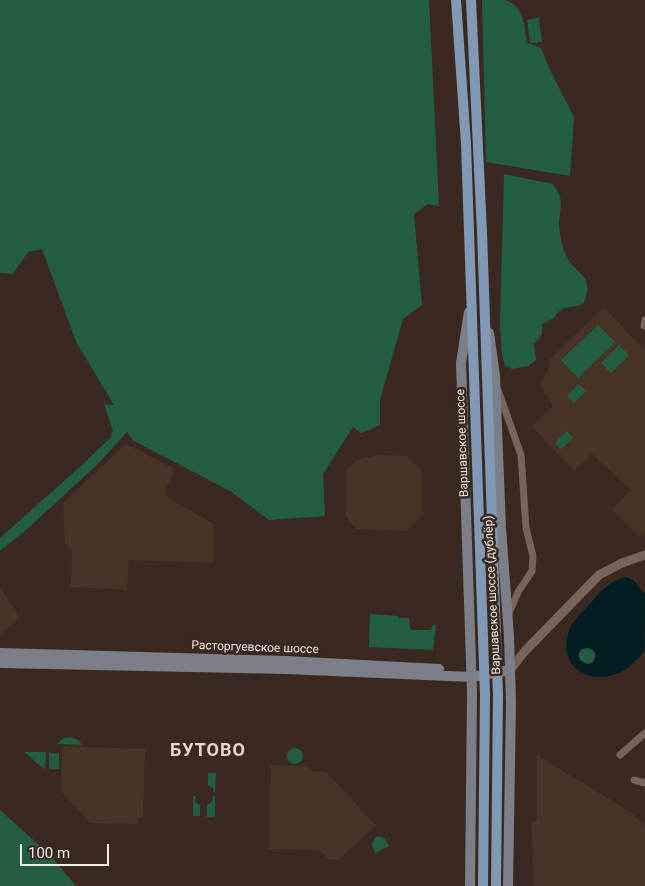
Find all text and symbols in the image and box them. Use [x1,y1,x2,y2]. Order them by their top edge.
street label: Варшавское шоссе [454,389,472,497]
street label: Варшавское шоссе (дублёр) [482,515,504,675]
street label: Расторгуевское шоссе [191,639,319,657]
district label: БУТОВО [169,740,247,762]
scale bar [22,834,111,866]
text: 100 m [28,844,70,862]

